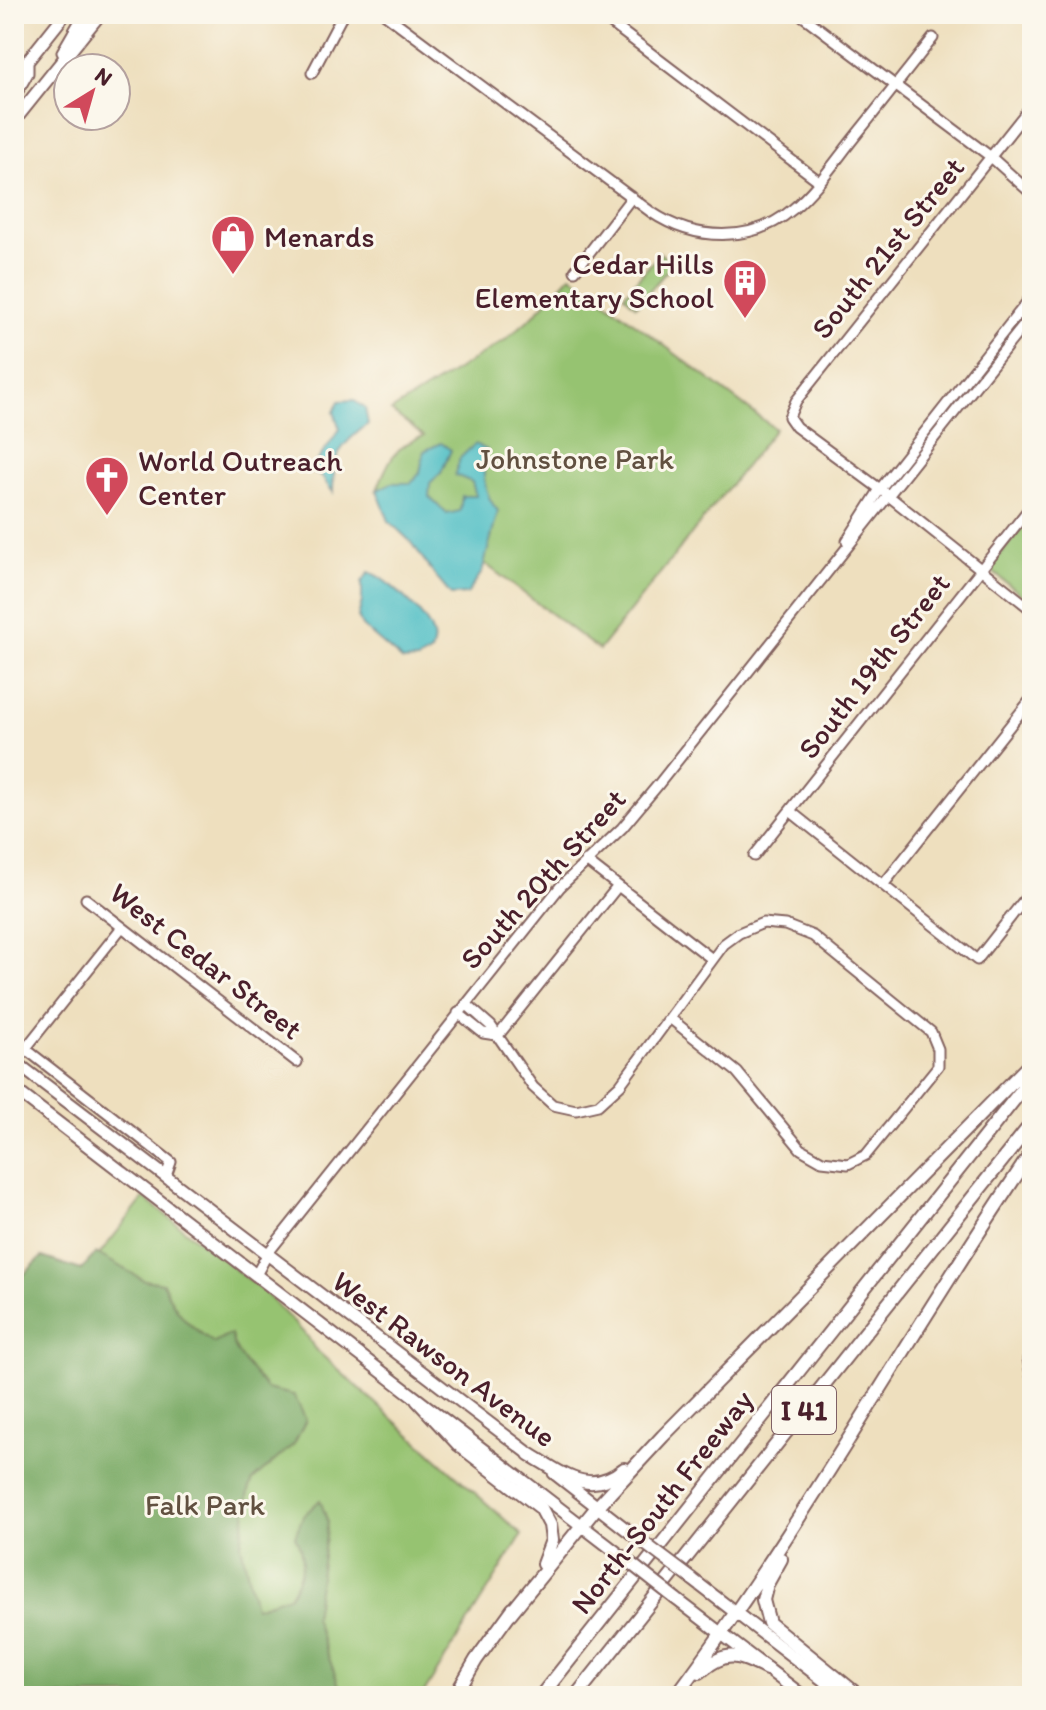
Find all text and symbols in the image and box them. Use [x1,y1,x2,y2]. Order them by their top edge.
north arrow [52,52,132,132]
text: N [90,61,118,92]
street label: South 21st Street [803,149,972,346]
shop icon: Menards [209,213,257,276]
place label: Menards [264,218,375,255]
place label: Cedar Hills Elementary School [475,245,714,316]
building icon: Cedar Hills Elementary School [721,257,769,320]
park label: Johnstone Park [476,440,674,477]
place label: World Outreach Center [138,442,342,513]
church icon: World Outreach Center [83,454,131,517]
street label: South 19th Street [790,565,958,766]
street label: South 20th Street [452,781,633,977]
street label: West Cedar Street [103,874,310,1047]
street label: West Rawson Avenue [325,1262,563,1455]
street label: North-South Freeway [562,1382,761,1621]
road number: I 41 [772,1386,836,1434]
park label: Falk Park [145,1486,265,1523]

